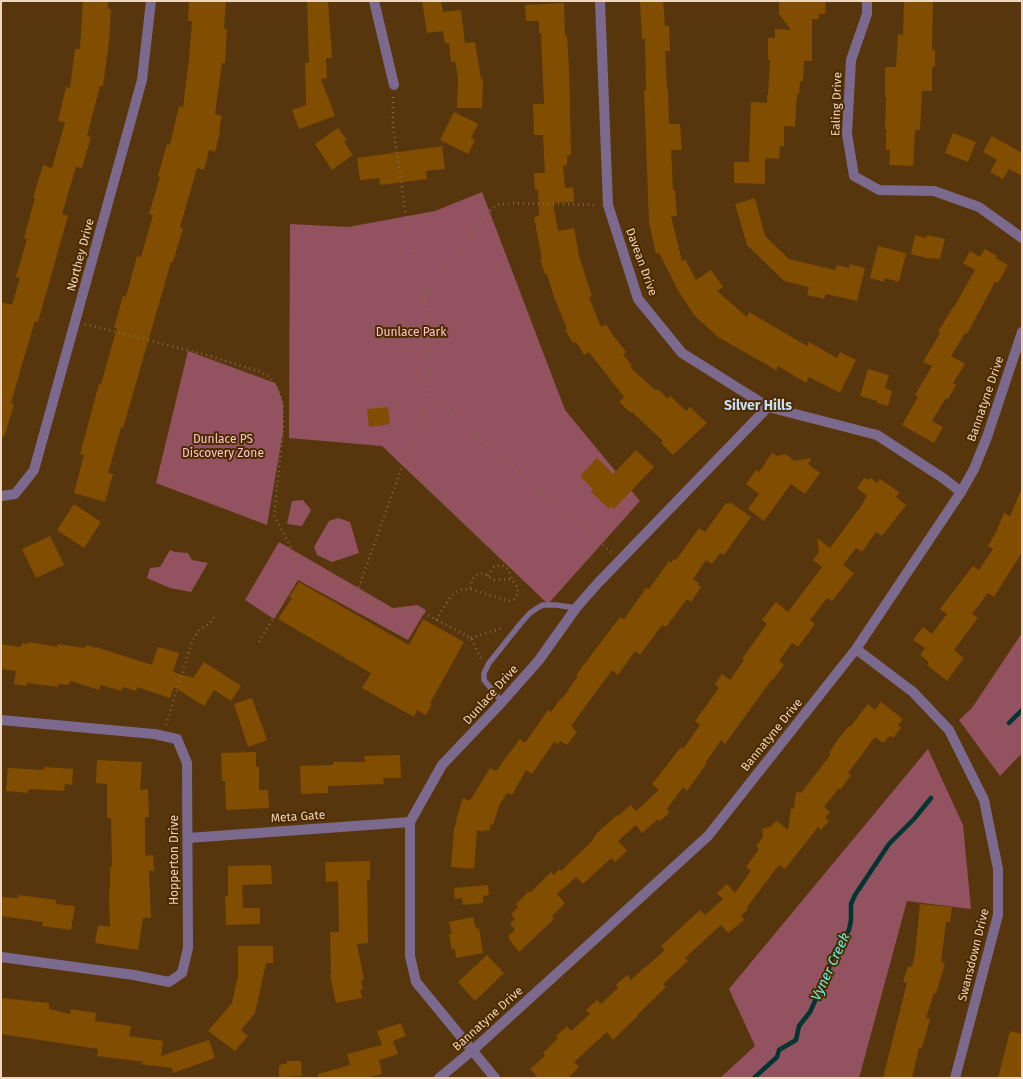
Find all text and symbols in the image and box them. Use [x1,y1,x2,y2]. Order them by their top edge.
street label: Ealing Drive [829,72,845,136]
street label: Northey Drive [64,217,98,293]
street label: Davean Drive [622,226,660,298]
park label: Dunlace Park [376,326,446,340]
street label: Bannatyne Drive [965,354,1007,444]
district label: Silver Hills [724,398,792,414]
park label: Dunlace PS Discovery Zone [182,433,264,461]
street label: Dunlace Drive [461,662,521,728]
street label: Bannatyne Drive [738,696,806,774]
street label: Meta Gate [270,808,326,826]
street label: Hopperton Drive [168,815,182,905]
street label: Swansdown Drive [955,907,993,1003]
water label: Vyner Creek [808,930,854,1004]
street label: Bannatyne Drive [450,984,526,1054]

